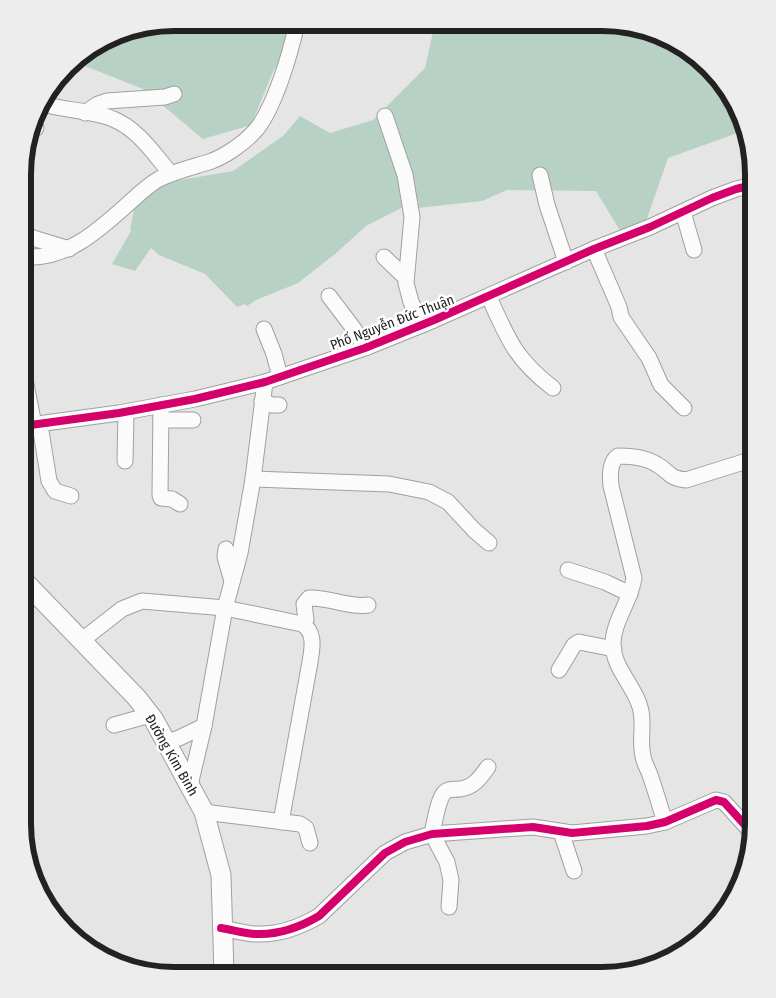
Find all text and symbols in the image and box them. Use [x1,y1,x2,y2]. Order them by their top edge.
street label: Phố Nguyễn Đức Thuận [327,290,457,354]
street label: Đường Kim Bình [141,711,202,799]

